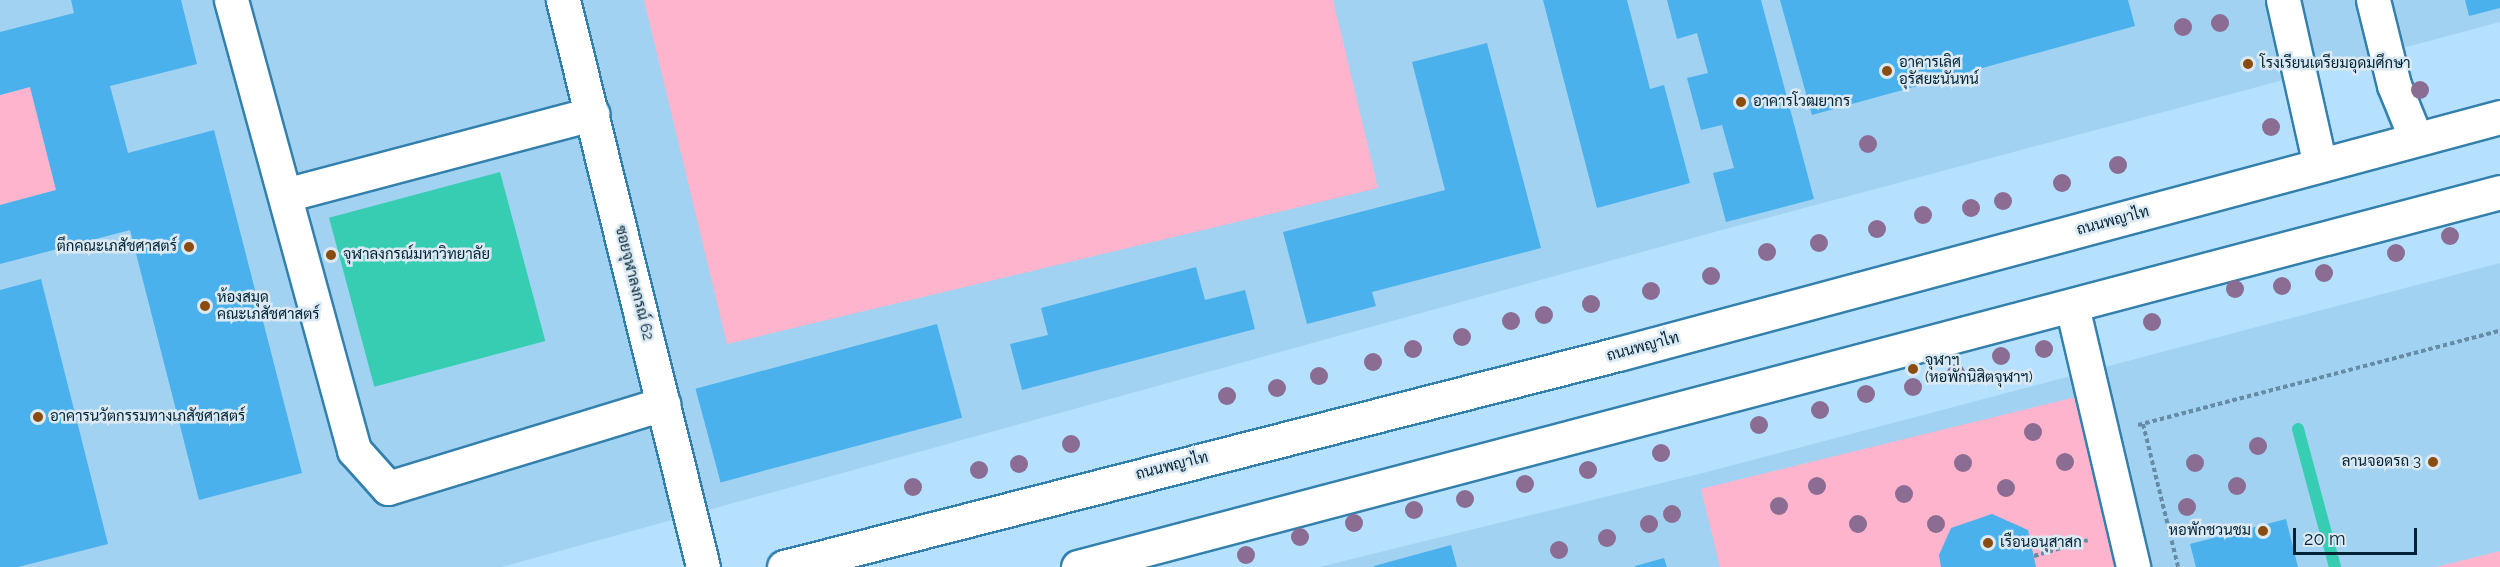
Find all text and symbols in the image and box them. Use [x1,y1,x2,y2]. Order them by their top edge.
place label: อาคารเลิศ อุรัสยะนันทน์ [1899,53,1979,88]
place label: โรงเรียนเตรียมอุดมศึกษา [2260,55,2411,73]
marker: โรงเรียนเตรียมอุดมศึกษา [2241,57,2255,71]
marker: อาคารเลิศ อุรัสยะนันทน์ [1880,64,1894,78]
place label: อาคารโวฒยากร [1753,93,1850,111]
marker: อาคารโวฒยากร [1734,95,1748,109]
street label: ถนนพญาไท [2075,203,2151,239]
street label: ซอยจุฬาลงกรณ์ 62 [611,224,657,342]
place label: ตึกคณะเภสัชศาสตร์ [57,238,177,256]
marker: ตึกคณะเภสัชศาสตร์ [182,240,196,254]
place label: จุฬาลงกรณ์มหาวิทยาลัย [343,246,490,264]
marker: จุฬาลงกรณ์มหาวิทยาลัย [324,248,338,262]
place label: ห้องสมุด คณะเภสัชศาสตร์ [217,288,320,323]
marker: ห้องสมุด คณะเภสัชศาสตร์ [198,299,212,313]
street label: ถนนพญาไท [1605,329,1681,365]
place label: จุฬาฯ (หอพักนิสิตจุฬาฯ) [1925,351,2033,386]
marker: จุฬาฯ (หอพักนิสิตจุฬาฯ) [1906,362,1920,376]
place label: อาคารนวัตกรรมทางเภสัชศาสตร์ [50,408,245,426]
marker: อาคารนวัตกรรมทางเภสัชศาสตร์ [31,410,45,424]
street label: ถนนพญาไท [1134,448,1210,484]
place label: ลานจอดรถ 3 [2342,453,2421,471]
marker: ลานจอดรถ 3 [2426,455,2440,469]
scale bar [2296,516,2420,554]
place label: หอพักชวนชม [2169,522,2251,540]
marker: หอพักชวนชม [2256,524,2270,538]
text: 20 m [2304,528,2346,549]
place label: เรือนอนุสาสก [2000,534,2082,552]
marker: เรือนอนุสาสก [1981,536,1995,550]

